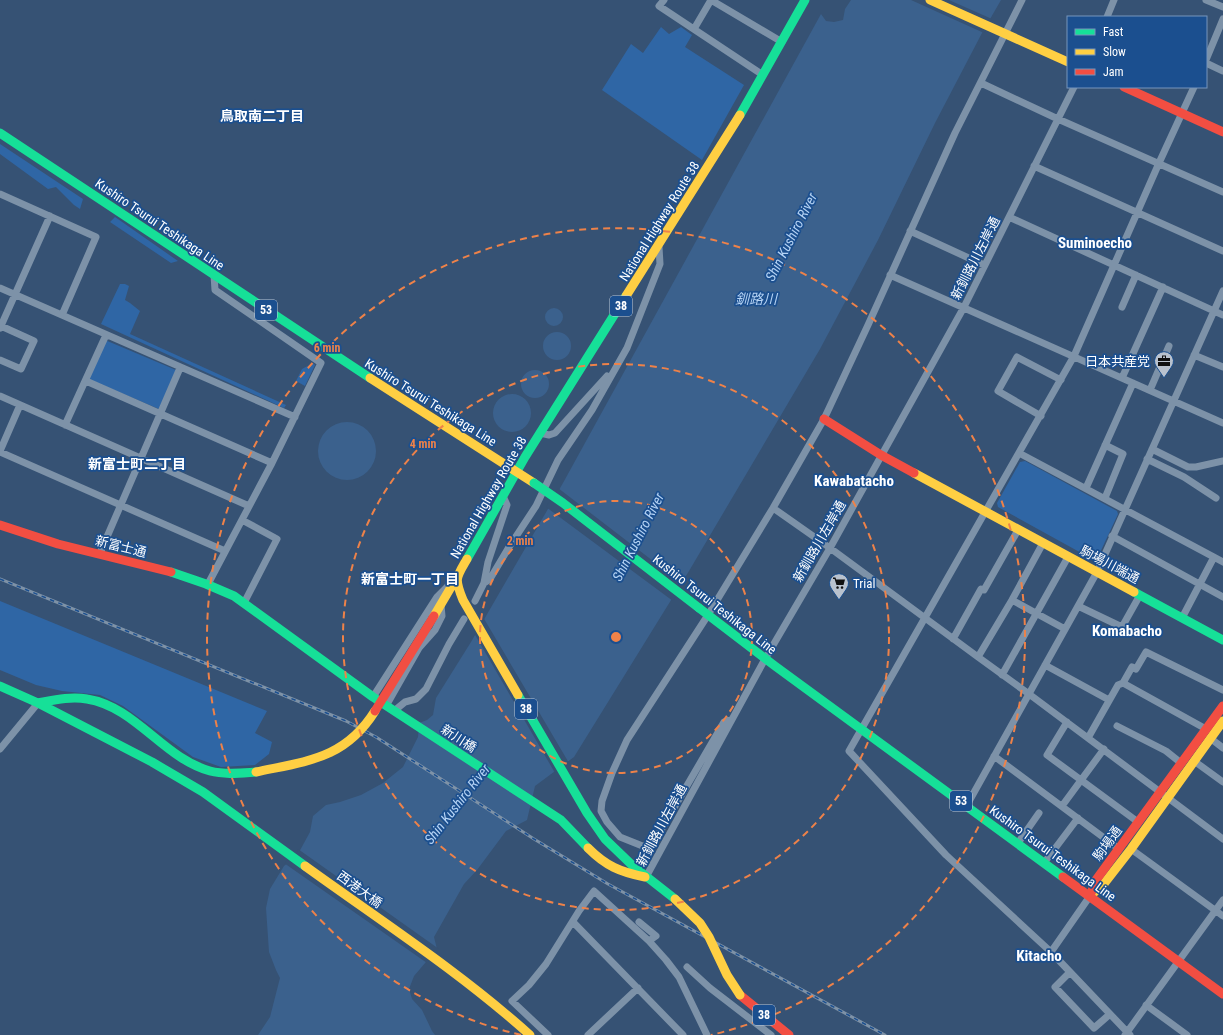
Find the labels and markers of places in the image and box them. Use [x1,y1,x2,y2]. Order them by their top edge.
office icon: 日本共産党 [1153,350,1175,378]
place label: 日本共産党 [1085,354,1150,369]
supermarket icon: Trial [828,572,850,600]
place label: Trial [853,576,875,591]
centre of rings [609,630,623,644]

